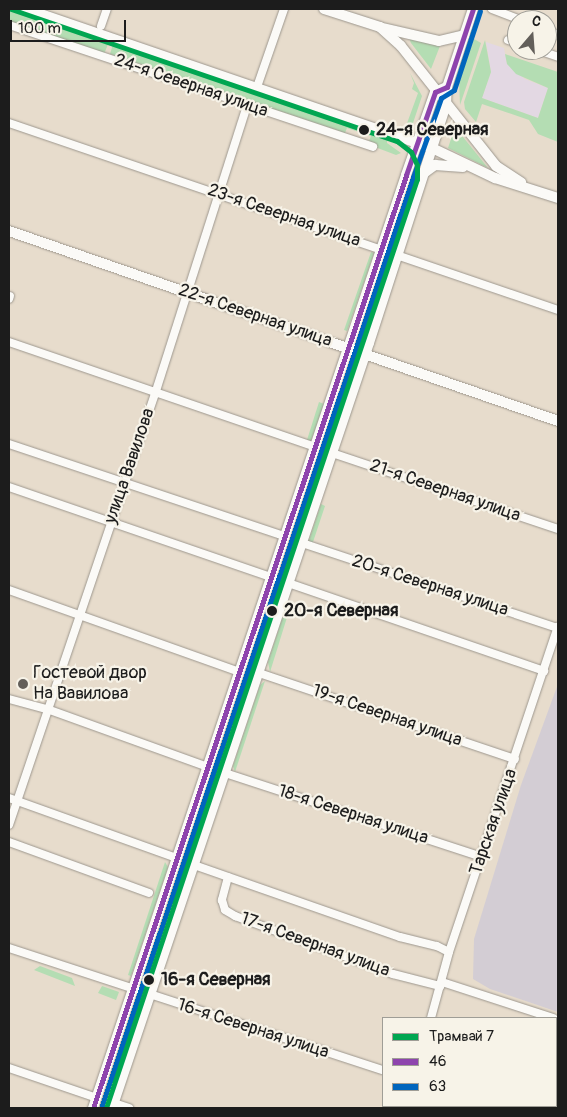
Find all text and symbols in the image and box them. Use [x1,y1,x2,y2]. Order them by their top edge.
scale bar [12,10,129,42]
north arrow [507,10,557,60]
text: С [530,12,543,31]
text: 100 m [18,19,61,38]
street label: 24-я Северная улица [111,50,271,122]
place label: 24-я Северная [376,119,489,141]
marker: 24-я Северная [356,122,372,138]
street label: 23-я Северная улица [205,180,363,252]
street label: 22-я Северная улица [175,280,335,352]
street label: улица Вавилова [100,406,160,526]
street label: 21-я Северная улица [367,455,523,527]
street label: 20-я Северная улица [349,551,511,621]
place label: 20-я Северная [284,600,398,622]
marker: 20-я Северная [264,603,280,619]
place label: Гостевой двор На Вавилова [33,663,147,706]
marker: Гостевой двор На Вавилова [17,678,29,690]
street label: 19-я Северная улица [309,680,465,752]
street label: Тарская улица [466,766,522,878]
street label: 18-я Северная улица [275,780,431,850]
street label: 17-я Северная улица [237,908,393,982]
place label: 16-я Северная [161,969,271,991]
marker: 16-я Северная [141,972,157,988]
street label: 16-я Северная улица [174,994,332,1064]
legend [382,1017,557,1107]
text: Трамвай 7 [429,1027,494,1046]
text: 46 [429,1052,446,1071]
text: 63 [429,1077,446,1096]

